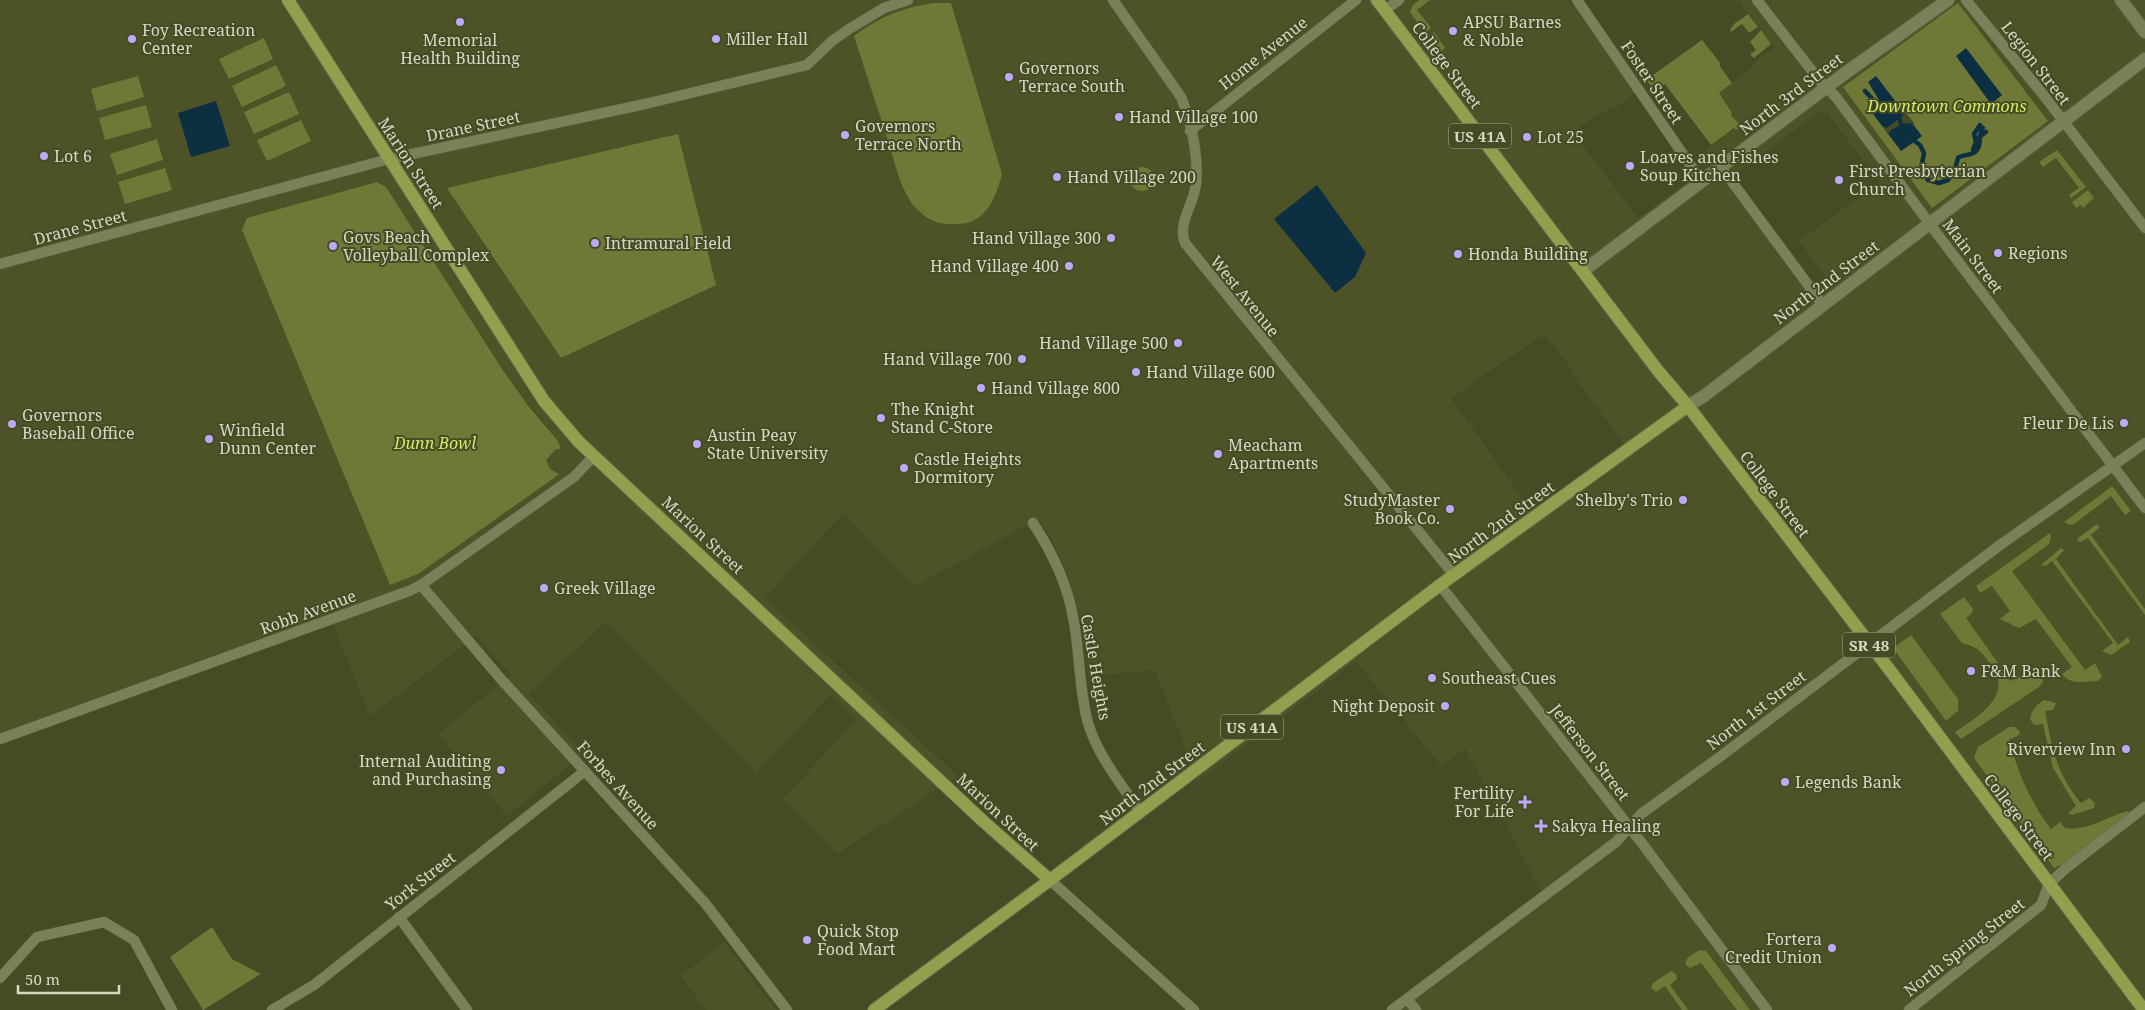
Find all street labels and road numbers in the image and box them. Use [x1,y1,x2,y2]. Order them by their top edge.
street label: Home Avenue [1214,11,1312,95]
street label: College Street [1407,17,1487,113]
street label: Legion Street [1996,17,2076,110]
street label: Foster Street [1616,36,1688,128]
street label: North 3rd Street [1735,48,1847,140]
street label: Drane Street [424,105,522,147]
street label: Marion Street [373,113,449,213]
road number: US 41A [1449,124,1511,148]
street label: Drane Street [31,204,129,250]
street label: Main Street [1938,214,2009,298]
street label: North 2nd Street [1769,235,1884,329]
street label: West Avenue [1205,251,1285,341]
street label: College Street [1735,446,1815,542]
street label: North 2nd Street [1443,476,1559,568]
street label: Marion Street [657,491,749,579]
street label: Robb Avenue [257,584,359,640]
street label: Castle Heights [1076,612,1116,722]
road number: SR 48 [1843,632,1895,658]
street label: North 1st Street [1702,665,1811,755]
street label: Jefferson Street [1545,698,1635,805]
road number: US 41A [1221,714,1283,740]
street label: Forbes Avenue [572,736,664,834]
street label: North 2nd Street [1095,736,1210,830]
street label: Marion Street [952,768,1044,856]
street label: College Street [1979,769,2059,865]
street label: York Street [379,846,460,916]
street label: North Spring Street [1899,893,2029,1001]

